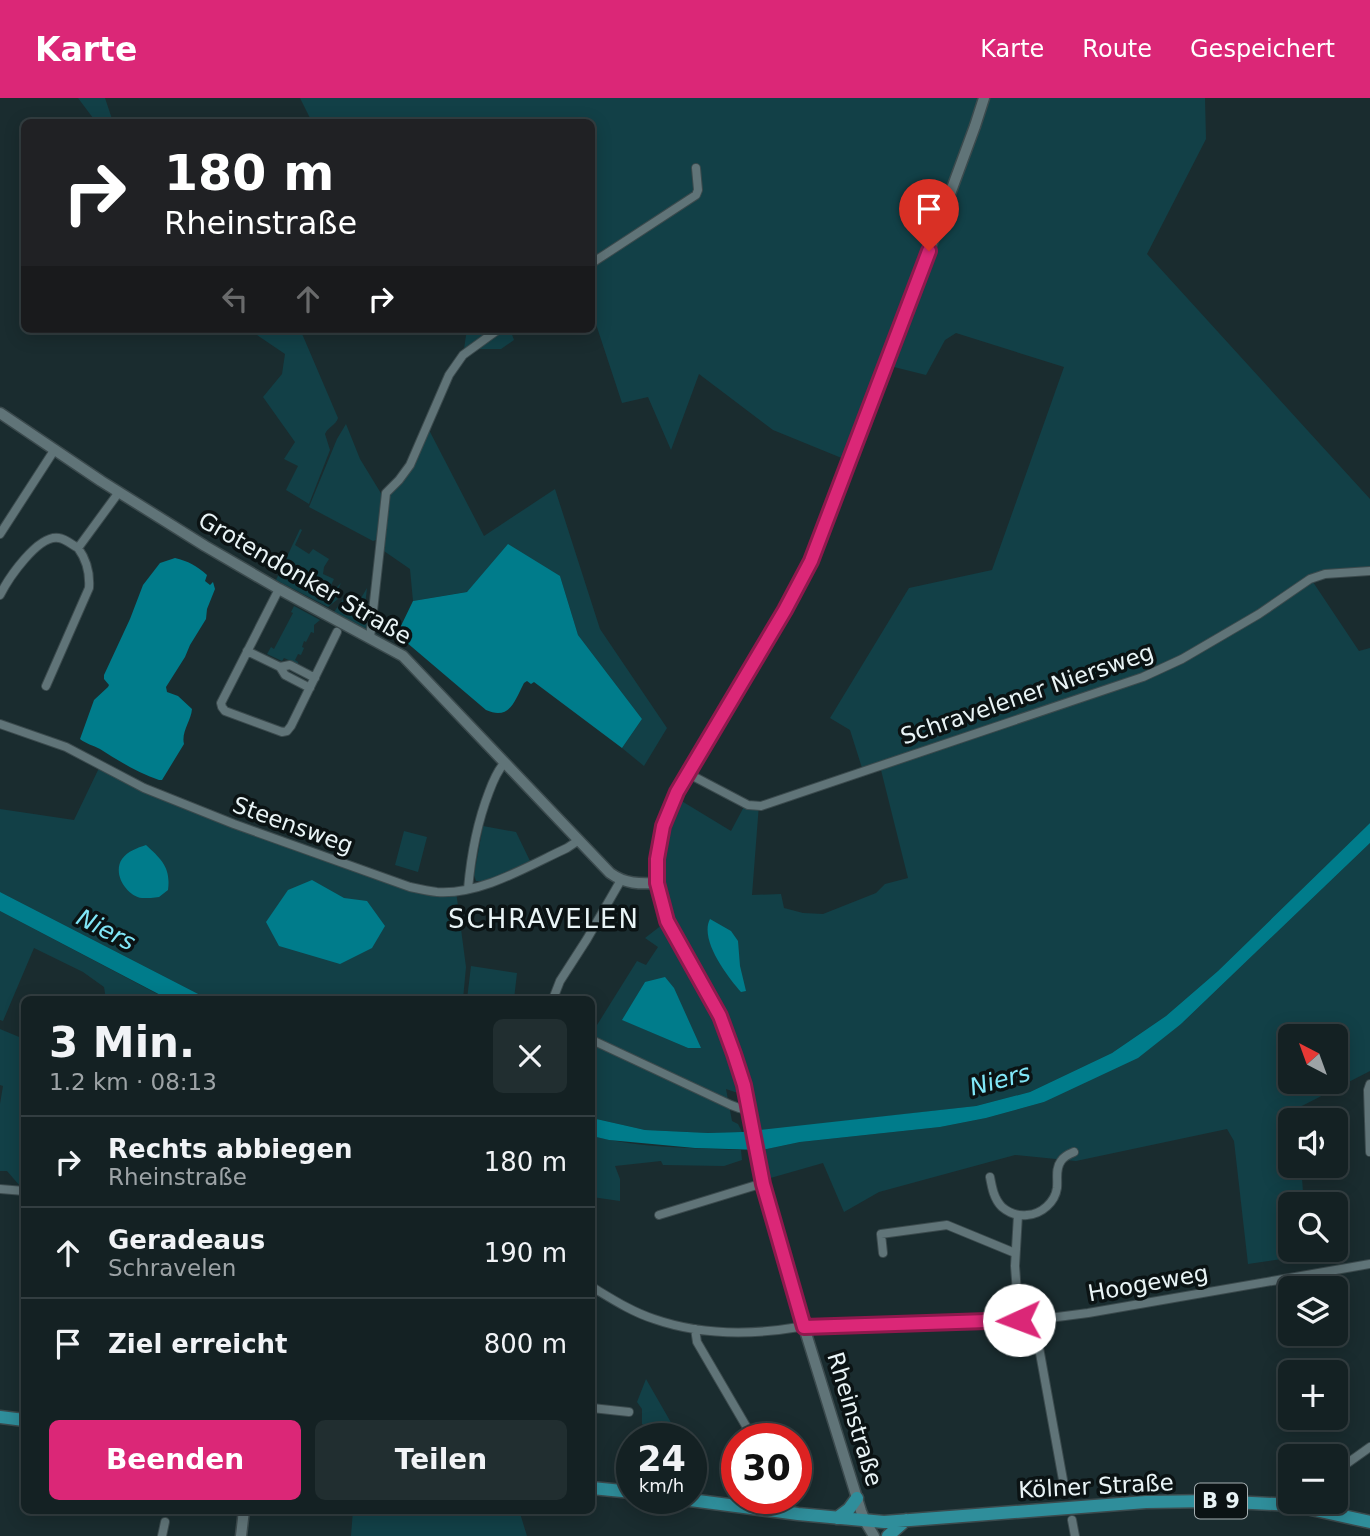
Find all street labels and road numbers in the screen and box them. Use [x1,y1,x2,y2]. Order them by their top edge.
street label: Grotendonker Straße [194,506,416,650]
street label: Schravelener Niersweg [897,638,1157,750]
street label: Steensweg [229,791,357,859]
street label: Hoogeweg [1086,1260,1210,1306]
street label: Rheinstraße [822,1349,888,1489]
street label: Kölner Straße [1018,1469,1174,1503]
road number: B 9 [1195,1484,1247,1518]

